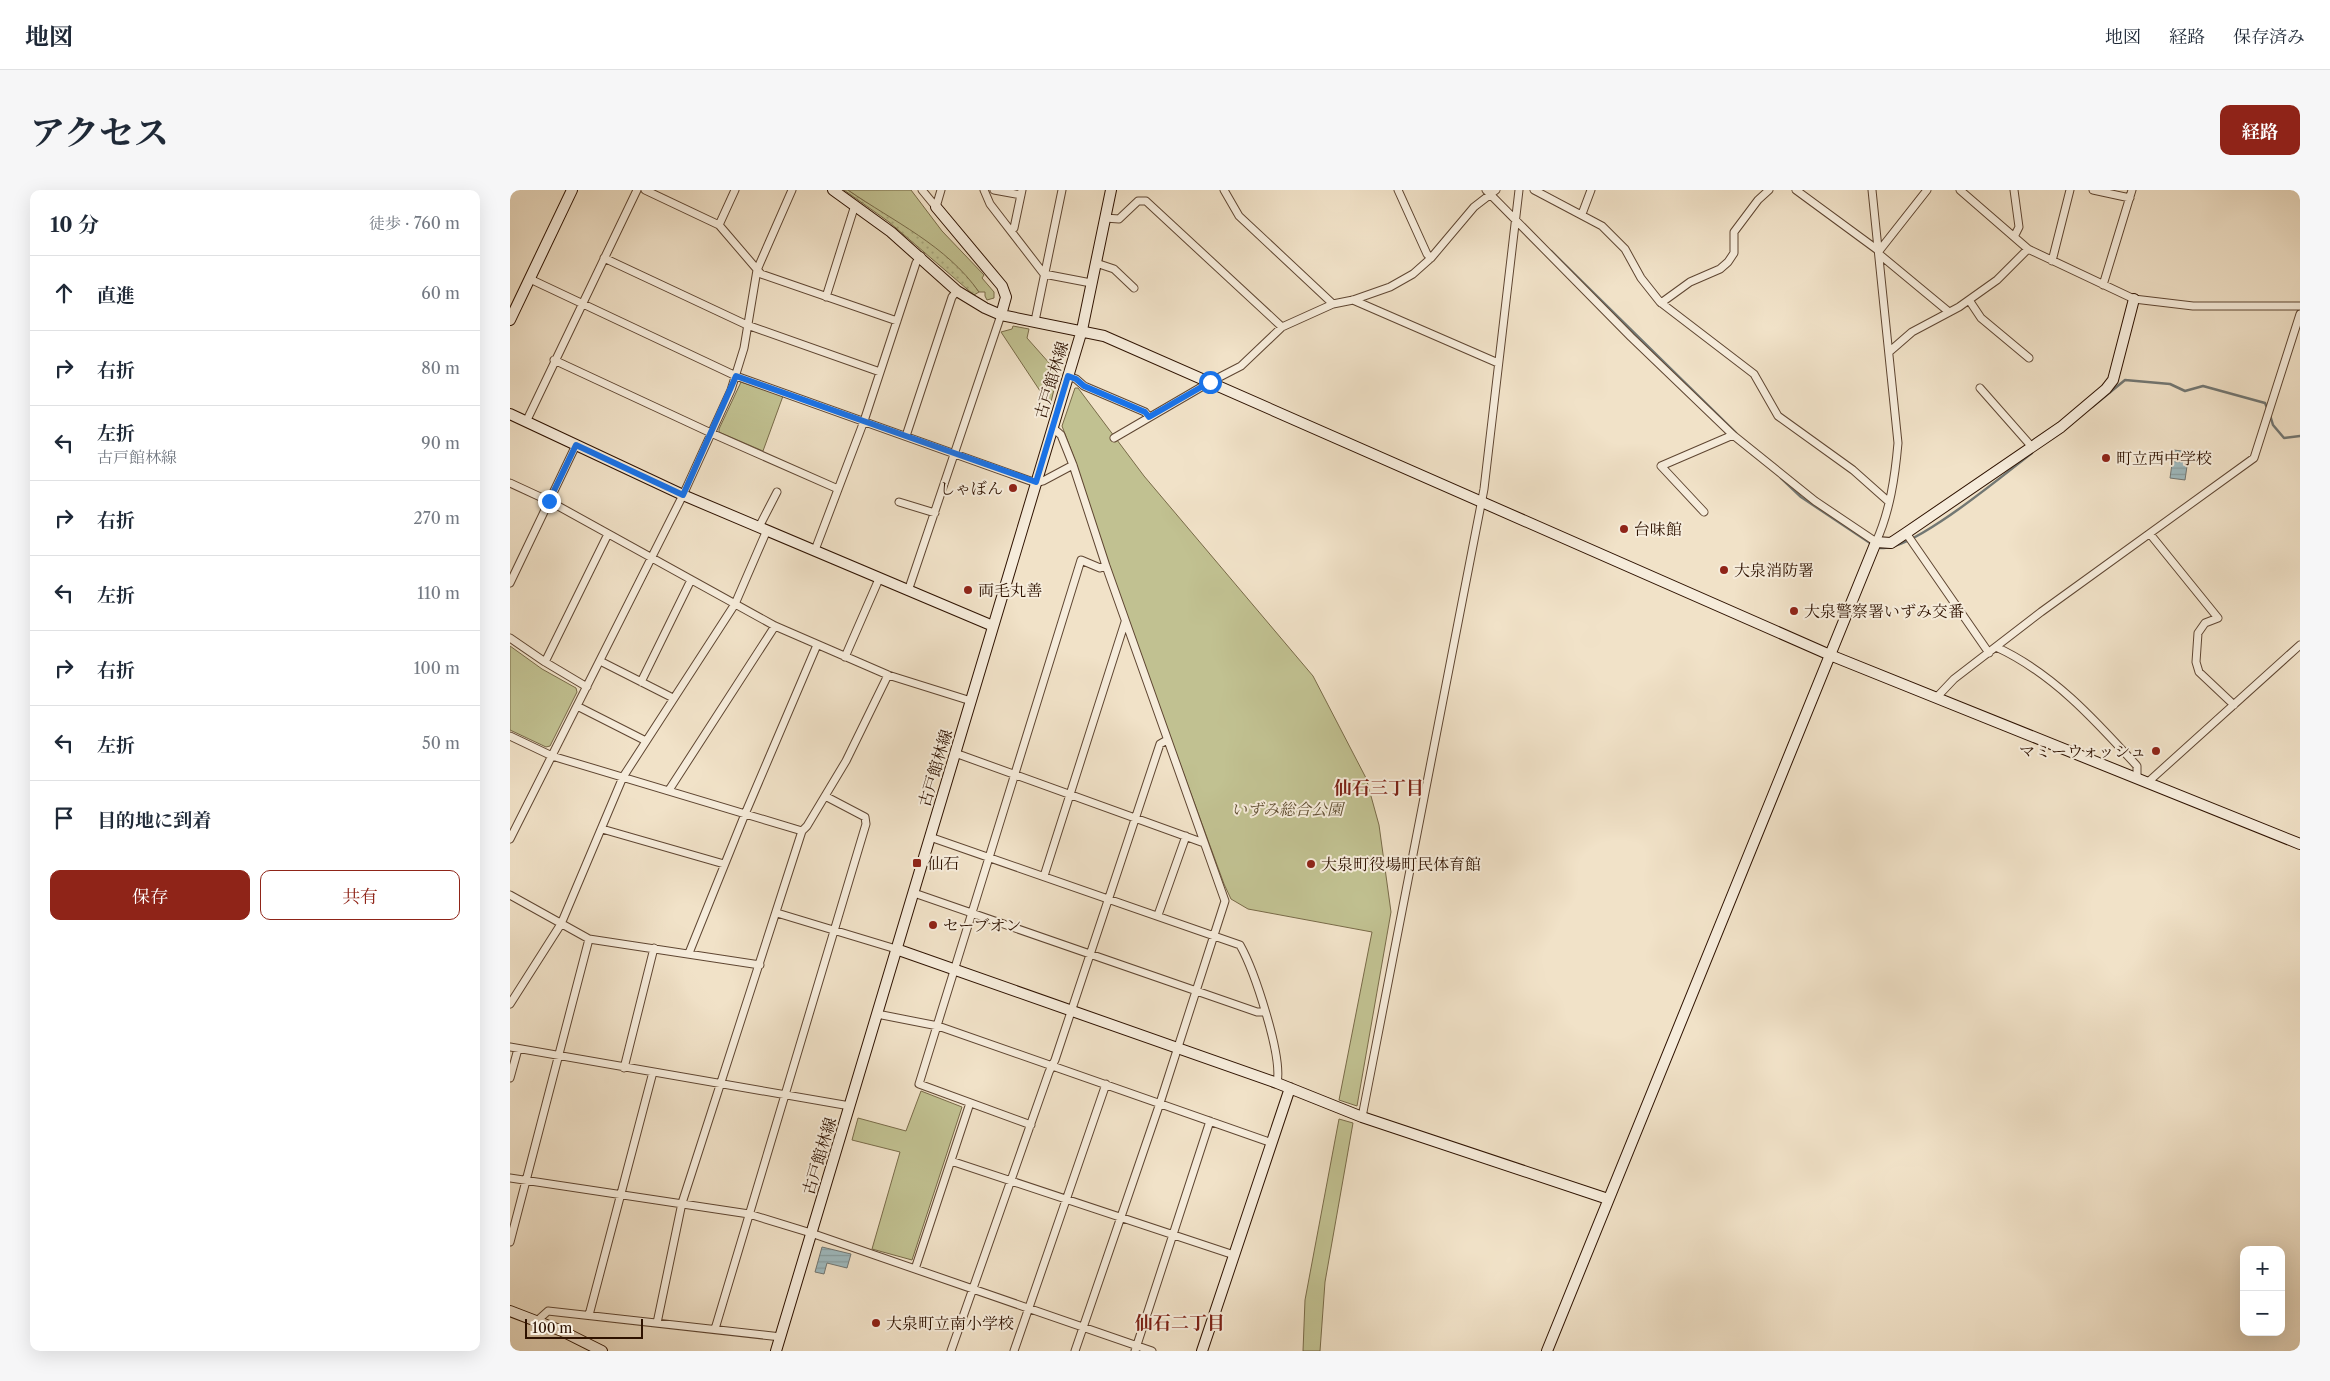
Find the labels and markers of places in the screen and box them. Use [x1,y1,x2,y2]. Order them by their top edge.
place label: 町立西中学校 [2116,448,2212,468]
marker: 町立西中学校 [2100,452,2112,464]
place label: しゃぼん [939,478,1003,498]
marker: しゃぼん [1007,482,1019,494]
place label: 台味館 [1634,519,1682,539]
marker: 台味館 [1618,523,1630,535]
place label: 大泉消防署 [1734,560,1814,580]
marker: 大泉消防署 [1718,564,1730,576]
place label: 両毛丸善 [978,580,1042,600]
marker: 両毛丸善 [962,584,974,596]
place label: 大泉警察署いずみ交番 [1804,601,1964,621]
marker: 大泉警察署いずみ交番 [1788,605,1800,617]
place label: マミーウォッシュ [2019,741,2146,761]
marker: マミーウォッシュ [2150,745,2162,757]
place label: 仙石 [927,853,959,873]
place label: 大泉町役場町民体育館 [1321,854,1481,874]
marker: 仙石 [911,857,923,869]
marker: 大泉町役場町民体育館 [1305,858,1317,870]
place label: セーブオン [943,915,1021,935]
marker: セーブオン [927,919,939,931]
place label: 大泉町立南小学校 [886,1313,1014,1333]
marker: 大泉町立南小学校 [870,1317,882,1329]

